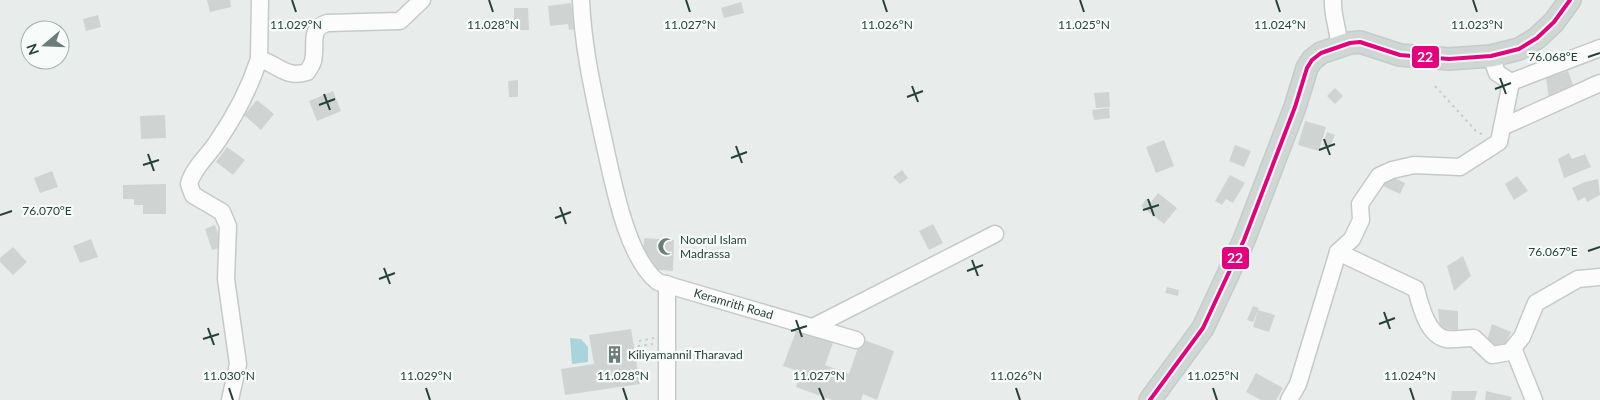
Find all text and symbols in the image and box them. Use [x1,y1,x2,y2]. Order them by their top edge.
text: 11.029°N [270,17,322,32]
text: 11.028°N [467,17,519,32]
text: 11.027°N [664,17,716,32]
text: 11.026°N [861,17,913,32]
text: 11.025°N [1058,17,1110,32]
text: 11.024°N [1254,17,1306,32]
text: 11.023°N [1451,17,1503,32]
north arrow [20,20,70,70]
text: N [22,42,42,57]
line badge: 22 [1411,45,1440,69]
text: 22 [1417,48,1433,65]
text: 76.068°E [1528,49,1578,64]
text: 76.070°E [22,203,72,218]
place label: Noorul Islam Madrassa [680,232,747,261]
mosque icon: Noorul Islam Madrassa [656,237,676,257]
text: 76.067°E [1528,244,1578,259]
line badge: 22 [1221,246,1250,270]
text: 22 [1227,249,1243,266]
street label: Keramrith Road [692,285,775,322]
building icon: Kiliyamannil Tharavad [604,345,624,365]
place label: Kiliyamannil Tharavad [628,347,743,362]
text: 11.030°N [203,368,255,383]
text: 11.029°N [400,368,452,383]
text: 11.028°N [597,368,649,383]
text: 11.027°N [793,368,845,383]
text: 11.026°N [990,368,1042,383]
text: 11.025°N [1187,368,1239,383]
text: 11.024°N [1384,368,1436,383]

